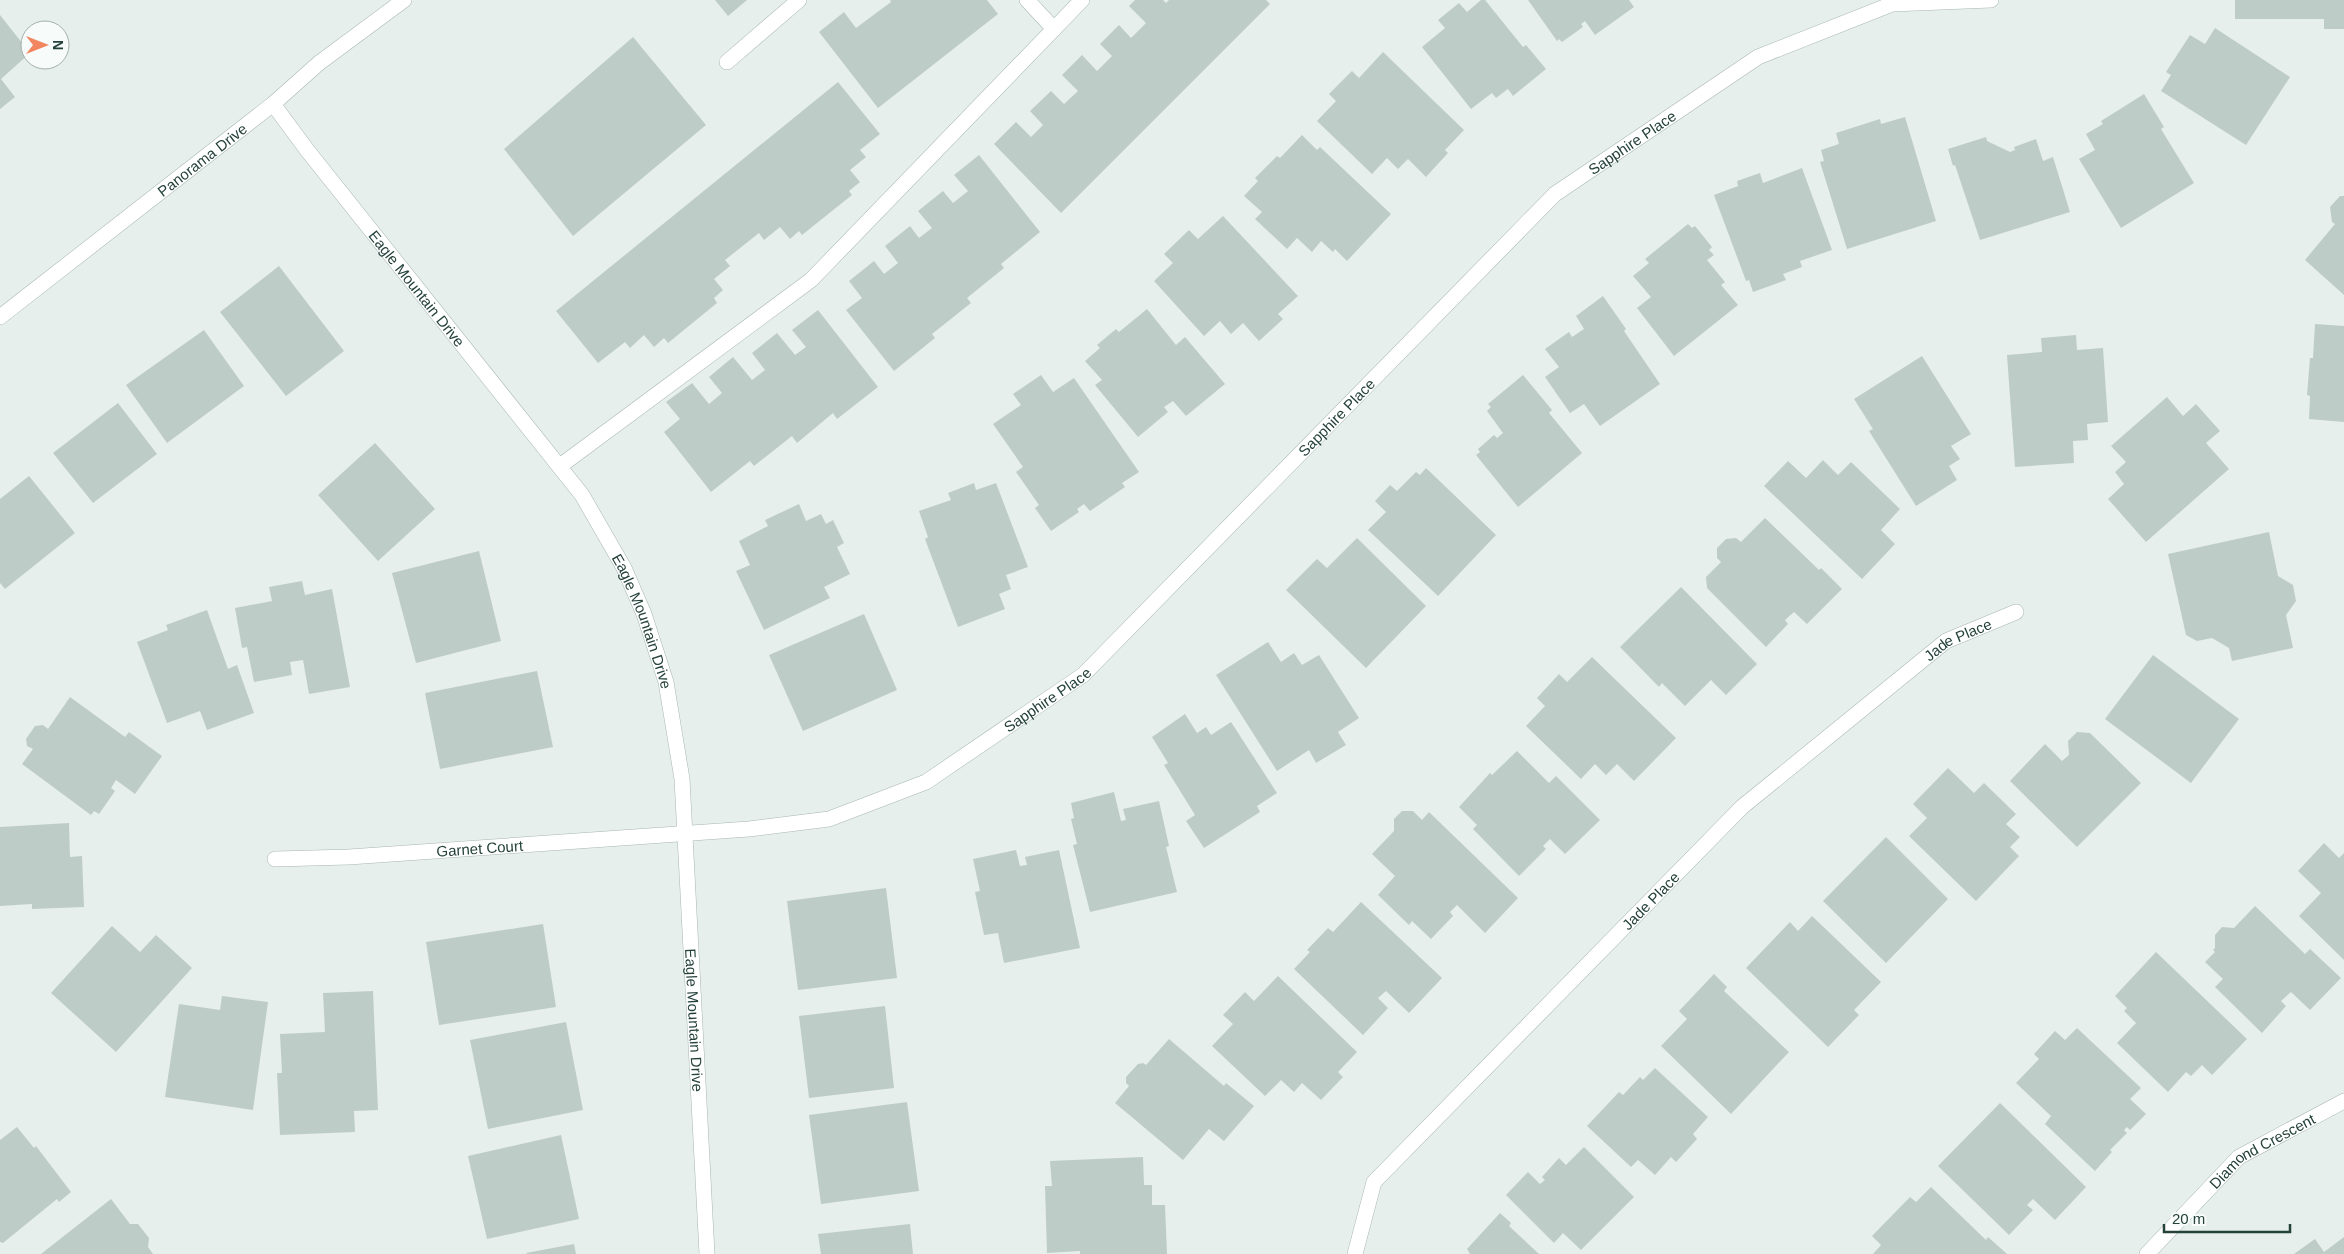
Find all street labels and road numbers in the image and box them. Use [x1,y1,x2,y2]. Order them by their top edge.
street label: Sapphire Place [1585,107,1679,178]
street label: Panorama Drive [154,119,250,200]
street label: Eagle Mountain Drive [366,227,469,350]
street label: Sapphire Place [1295,375,1378,459]
street label: Eagle Mountain Drive [609,550,675,690]
street label: Jade Place [1920,615,1994,664]
street label: Sapphire Place [1000,664,1094,735]
street label: Garnet Court [436,836,524,859]
street label: Jade Place [1618,868,1682,933]
street label: Eagle Mountain Drive [682,948,707,1092]
street label: Diamond Crescent [2205,1109,2318,1192]

